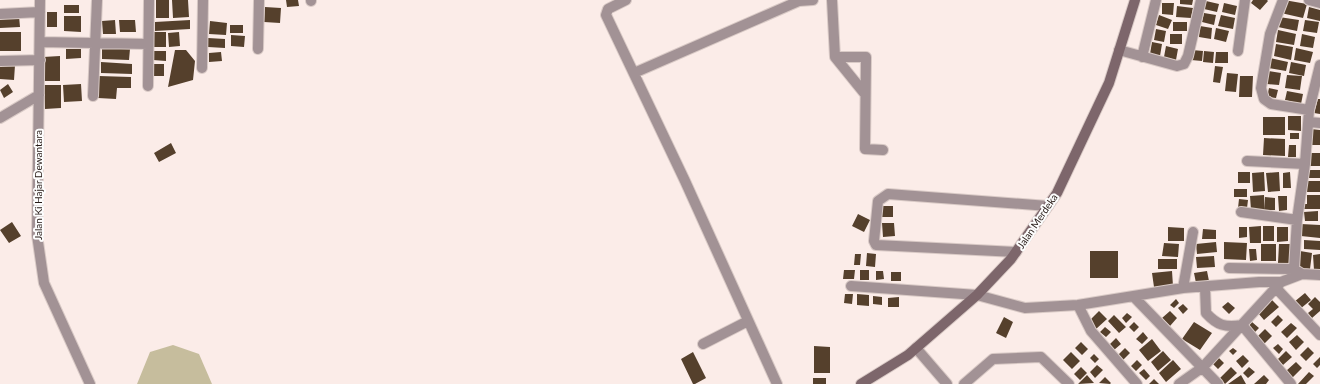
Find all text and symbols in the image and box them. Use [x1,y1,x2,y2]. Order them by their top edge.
street label: Jalan Ki Hajar Dewantara [32,130,44,240]
street label: Jalan Merdeka [1014,191,1060,251]

